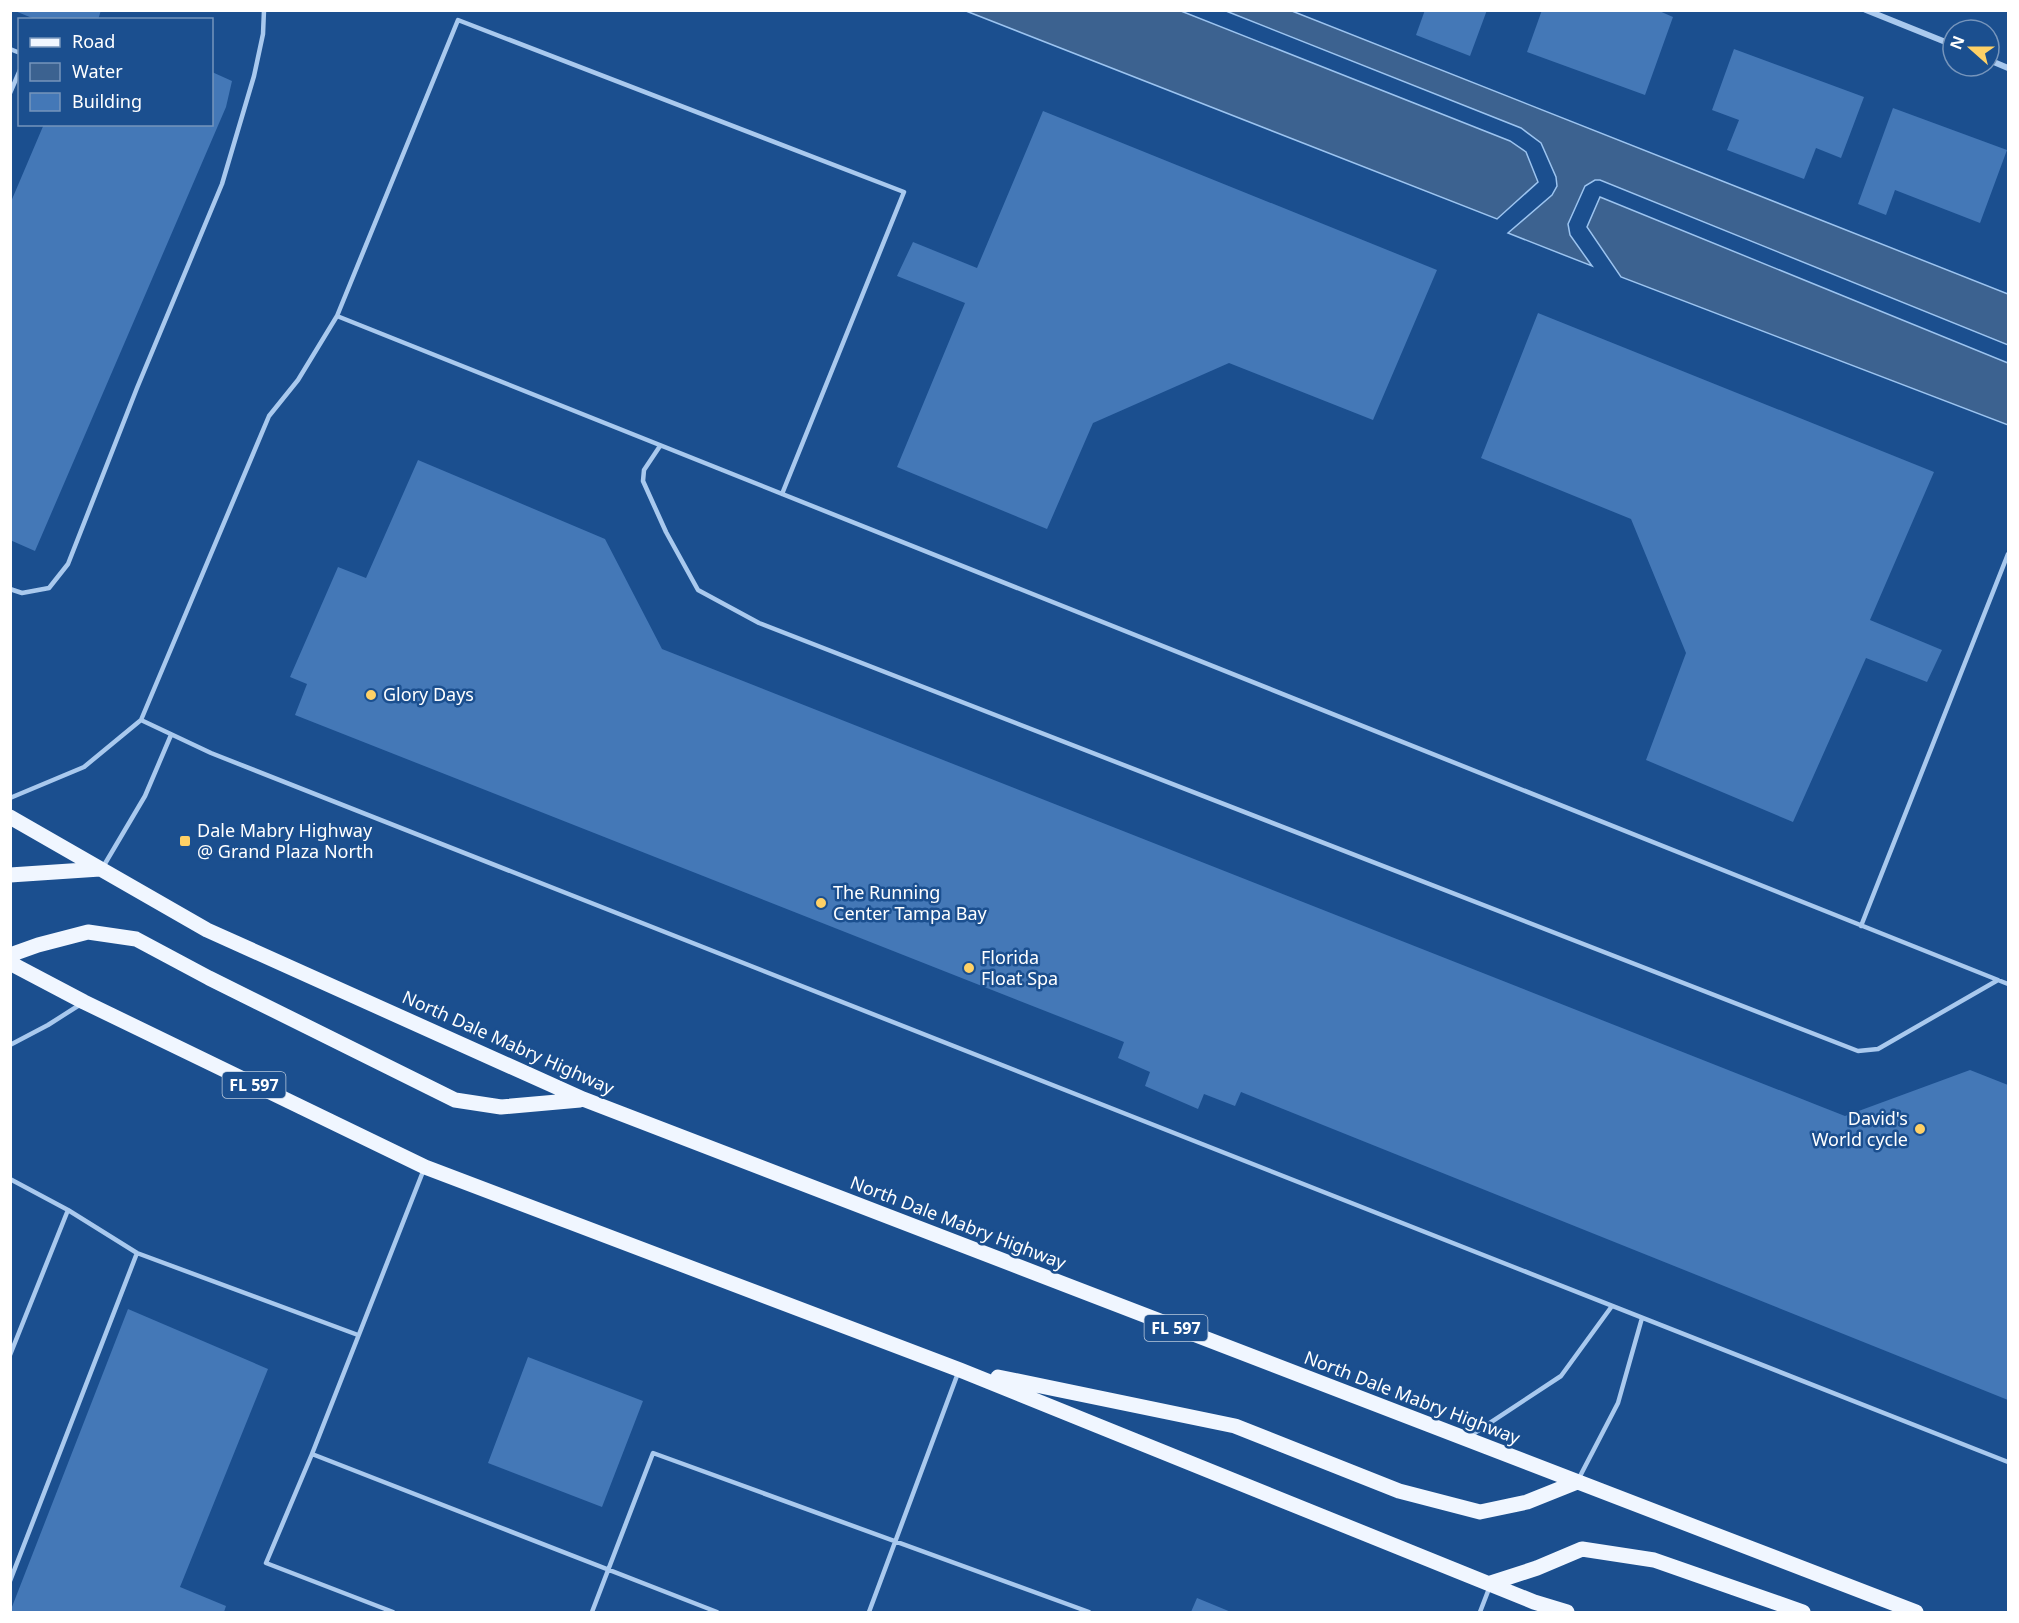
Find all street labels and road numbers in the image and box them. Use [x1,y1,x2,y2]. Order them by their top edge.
street label: North Dale Mabry Highway [399,984,619,1100]
road number: FL 597 [222,1072,286,1098]
street label: North Dale Mabry Highway [847,1170,1071,1275]
road number: FL 597 [1144,1315,1208,1341]
street label: North Dale Mabry Highway [1301,1345,1525,1450]

